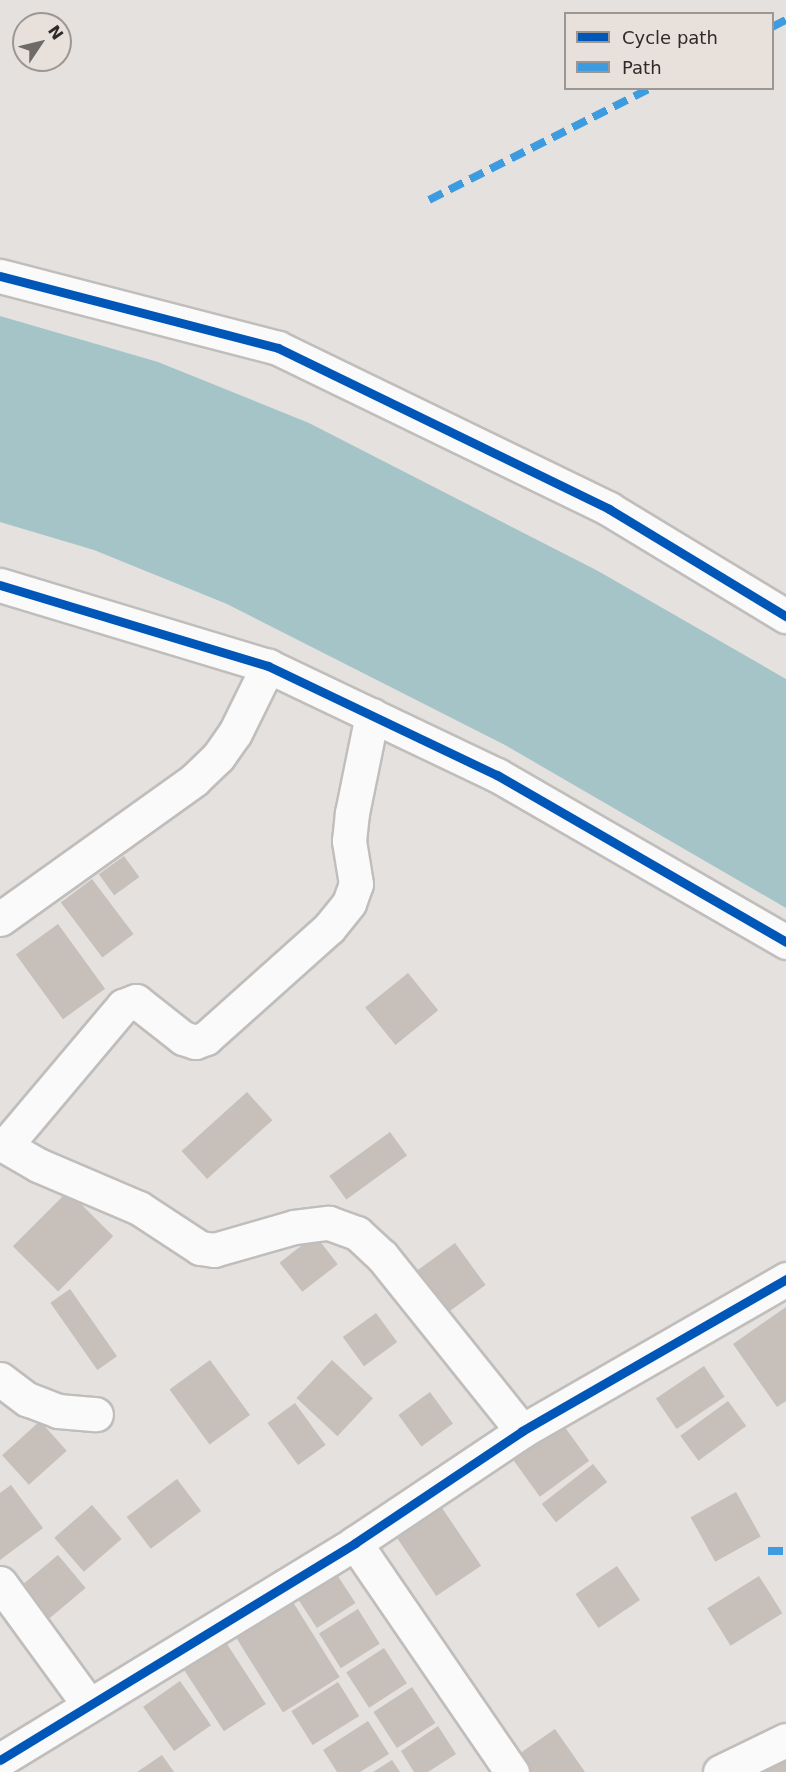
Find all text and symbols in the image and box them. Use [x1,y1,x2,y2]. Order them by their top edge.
north arrow [12,12,72,72]
legend [564,12,774,90]
text: N [44,22,67,43]
text: Cycle path [622,27,718,48]
text: Path [622,57,662,78]

